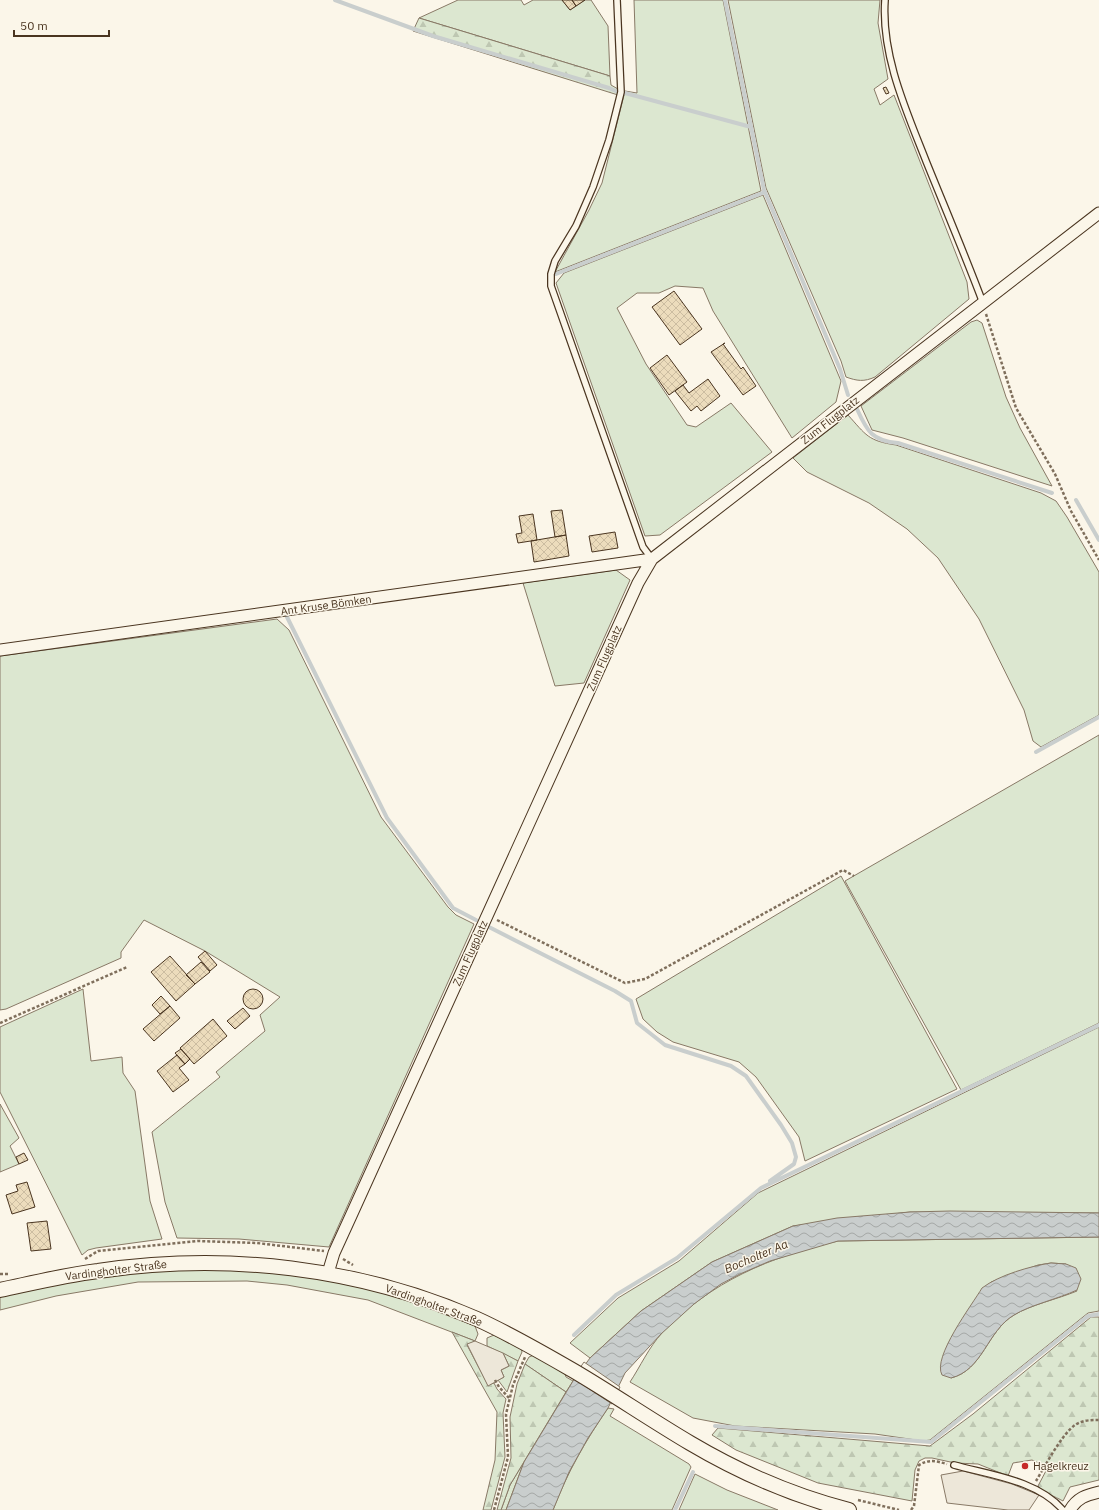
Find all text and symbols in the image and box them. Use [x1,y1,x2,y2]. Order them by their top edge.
scale bar [14,12,109,38]
text: 50 m [20,18,48,33]
street label: Zum Flugplatz [798,393,862,447]
street label: Ant Kruse Bömken [280,592,372,618]
street label: Zum Flugplatz [583,623,625,693]
street label: Zum Flugplatz [449,918,491,988]
water label: Bocholter Aa [722,1236,790,1276]
street label: Vardingholter Straße [64,1257,168,1283]
street label: Vardingholter Straße [383,1281,485,1329]
place label: Hagelkreuz [1033,1459,1089,1473]
marker: Hagelkreuz [1020,1461,1030,1471]

